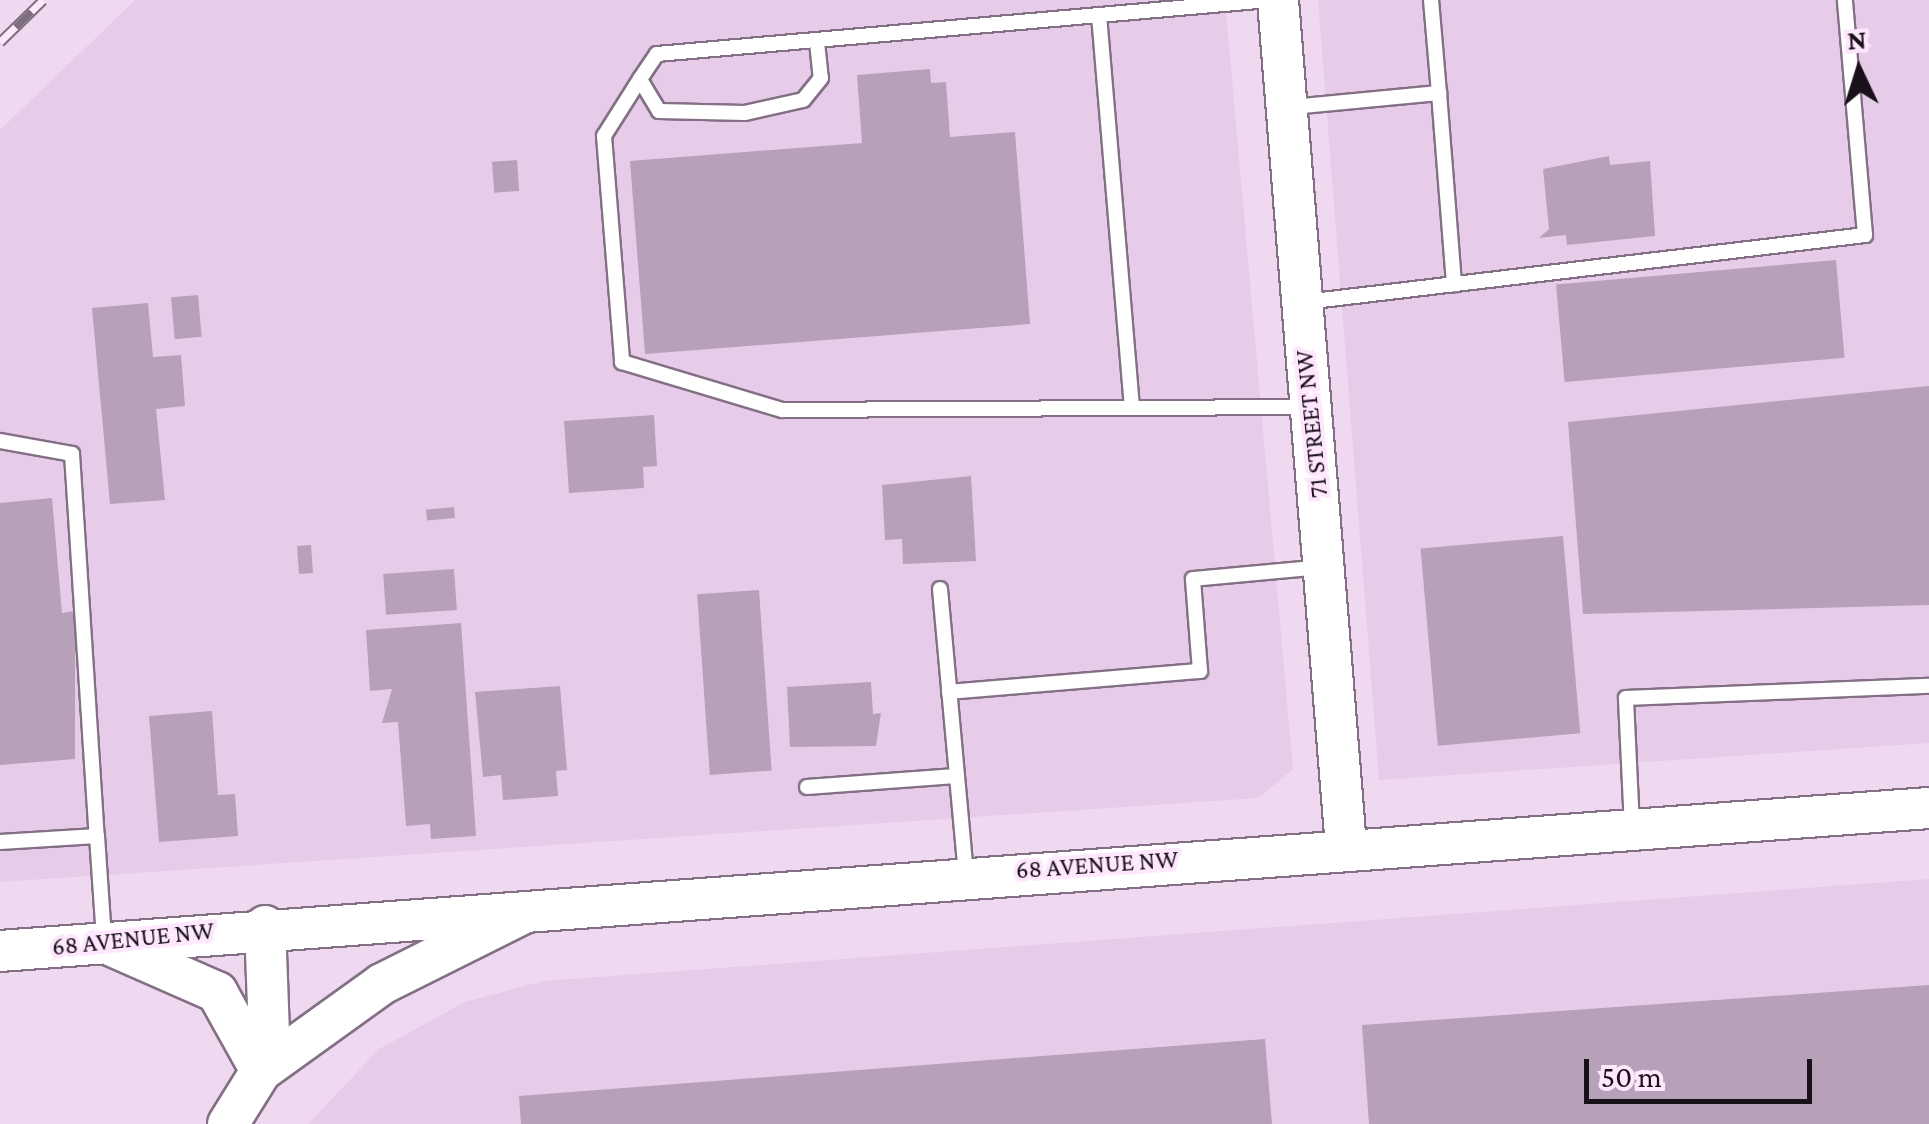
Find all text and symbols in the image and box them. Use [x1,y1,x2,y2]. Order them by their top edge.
north arrow [1809,20,1909,120]
text: N [1846,23,1867,56]
street label: 71 STREET NW [1289,349,1335,499]
street label: 68 AVENUE NW [1015,844,1179,886]
street label: 68 AVENUE NW [50,916,216,962]
scale bar [1589,1039,1816,1101]
text: 50 m [1601,1060,1662,1093]

